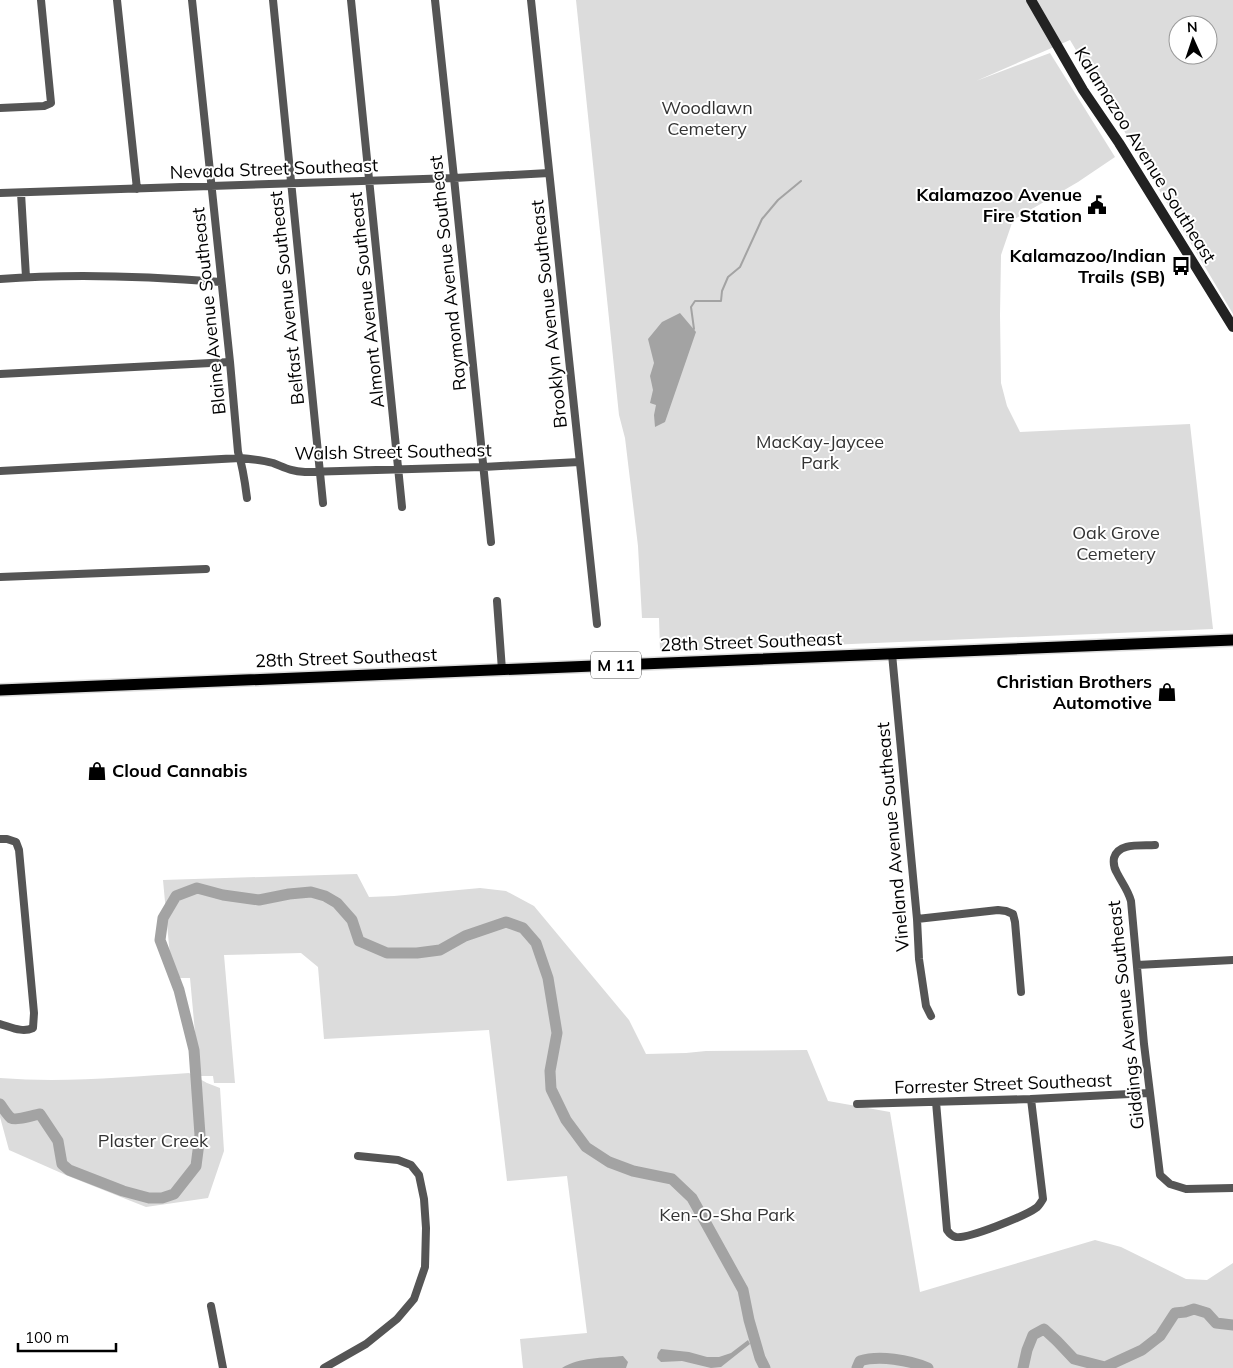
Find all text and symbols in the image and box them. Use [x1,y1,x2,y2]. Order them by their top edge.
north arrow [1168,15,1218,65]
text: N [1187,18,1198,36]
street label: Kalamazoo Avenue Southeast [1069,43,1221,267]
park label: Woodlawn Cemetery [661,96,753,140]
street label: Nevada Street Southeast [169,153,379,184]
street label: Raymond Avenue Southeast [424,154,471,392]
place label: Kalamazoo Avenue Fire Station [916,183,1082,227]
street label: Belfast Avenue Southeast [264,190,309,406]
street label: Almont Avenue Southeast [344,191,389,409]
public building icon: Kalamazoo Avenue Fire Station [1086,194,1108,216]
street label: Brooklyn Avenue Southeast [525,199,572,429]
street label: Blaine Avenue Southeast [186,206,231,416]
place label: Kalamazoo/Indian Trails (SB) [1010,244,1166,288]
bus stop icon: Kalamazoo/Indian Trails (SB) [1170,255,1192,277]
park label: MacKay-Jaycee Park [756,430,884,474]
street label: Walsh Street Southeast [294,438,492,465]
park label: Oak Grove Cemetery [1072,521,1160,565]
street label: 28th Street Southeast [660,627,842,656]
street label: 28th Street Southeast [255,643,437,672]
road number: M 11 [591,652,641,678]
place label: Christian Brothers Automotive [996,670,1152,714]
shop icon: Christian Brothers Automotive [1156,681,1178,703]
street label: Vineland Avenue Southeast [871,721,914,953]
place label: Cloud Cannabis [112,759,247,782]
shop icon: Cloud Cannabis [86,760,108,782]
street label: Giddings Avenue Southeast [1102,899,1149,1131]
street label: Forrester Street Southeast [894,1068,1112,1099]
park label: Plaster Creek [98,1129,209,1152]
park label: Ken-O-Sha Park [659,1203,796,1226]
scale bar [18,1320,115,1352]
text: 100 m [25,1328,69,1347]

